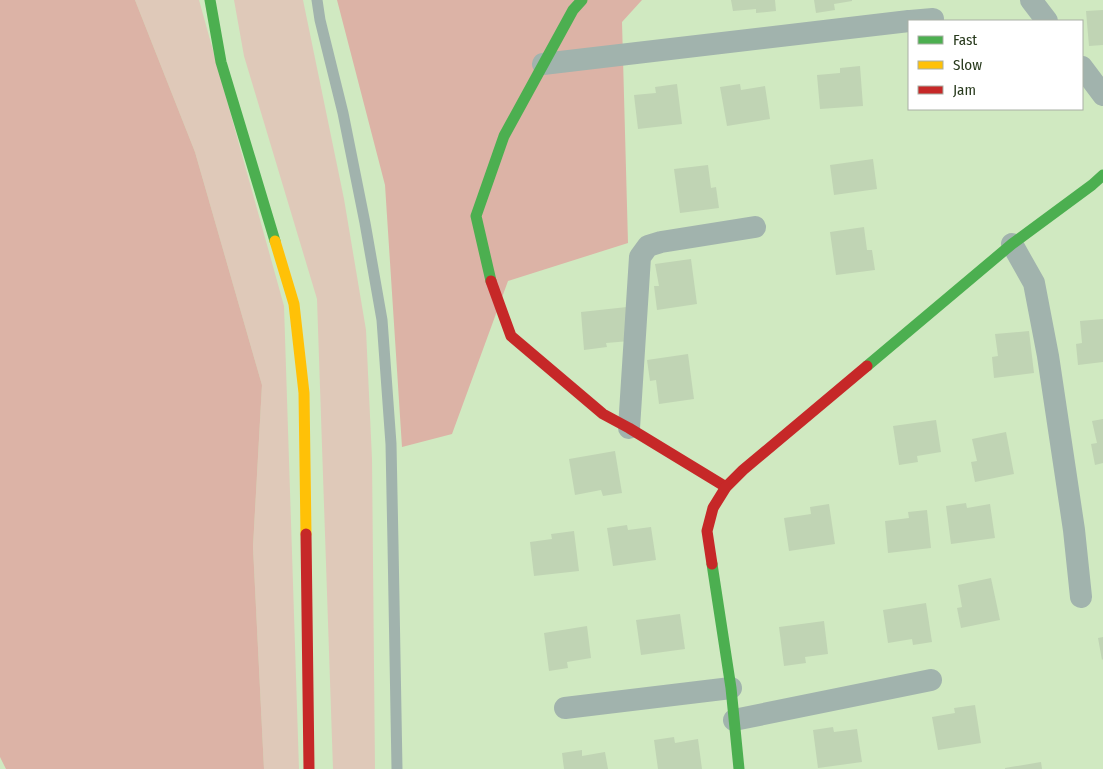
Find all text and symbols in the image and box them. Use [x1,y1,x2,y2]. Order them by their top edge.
legend [908,20,1083,110]
text: Fast [953,31,977,49]
text: Slow [953,56,982,74]
text: Jam [953,81,976,99]

